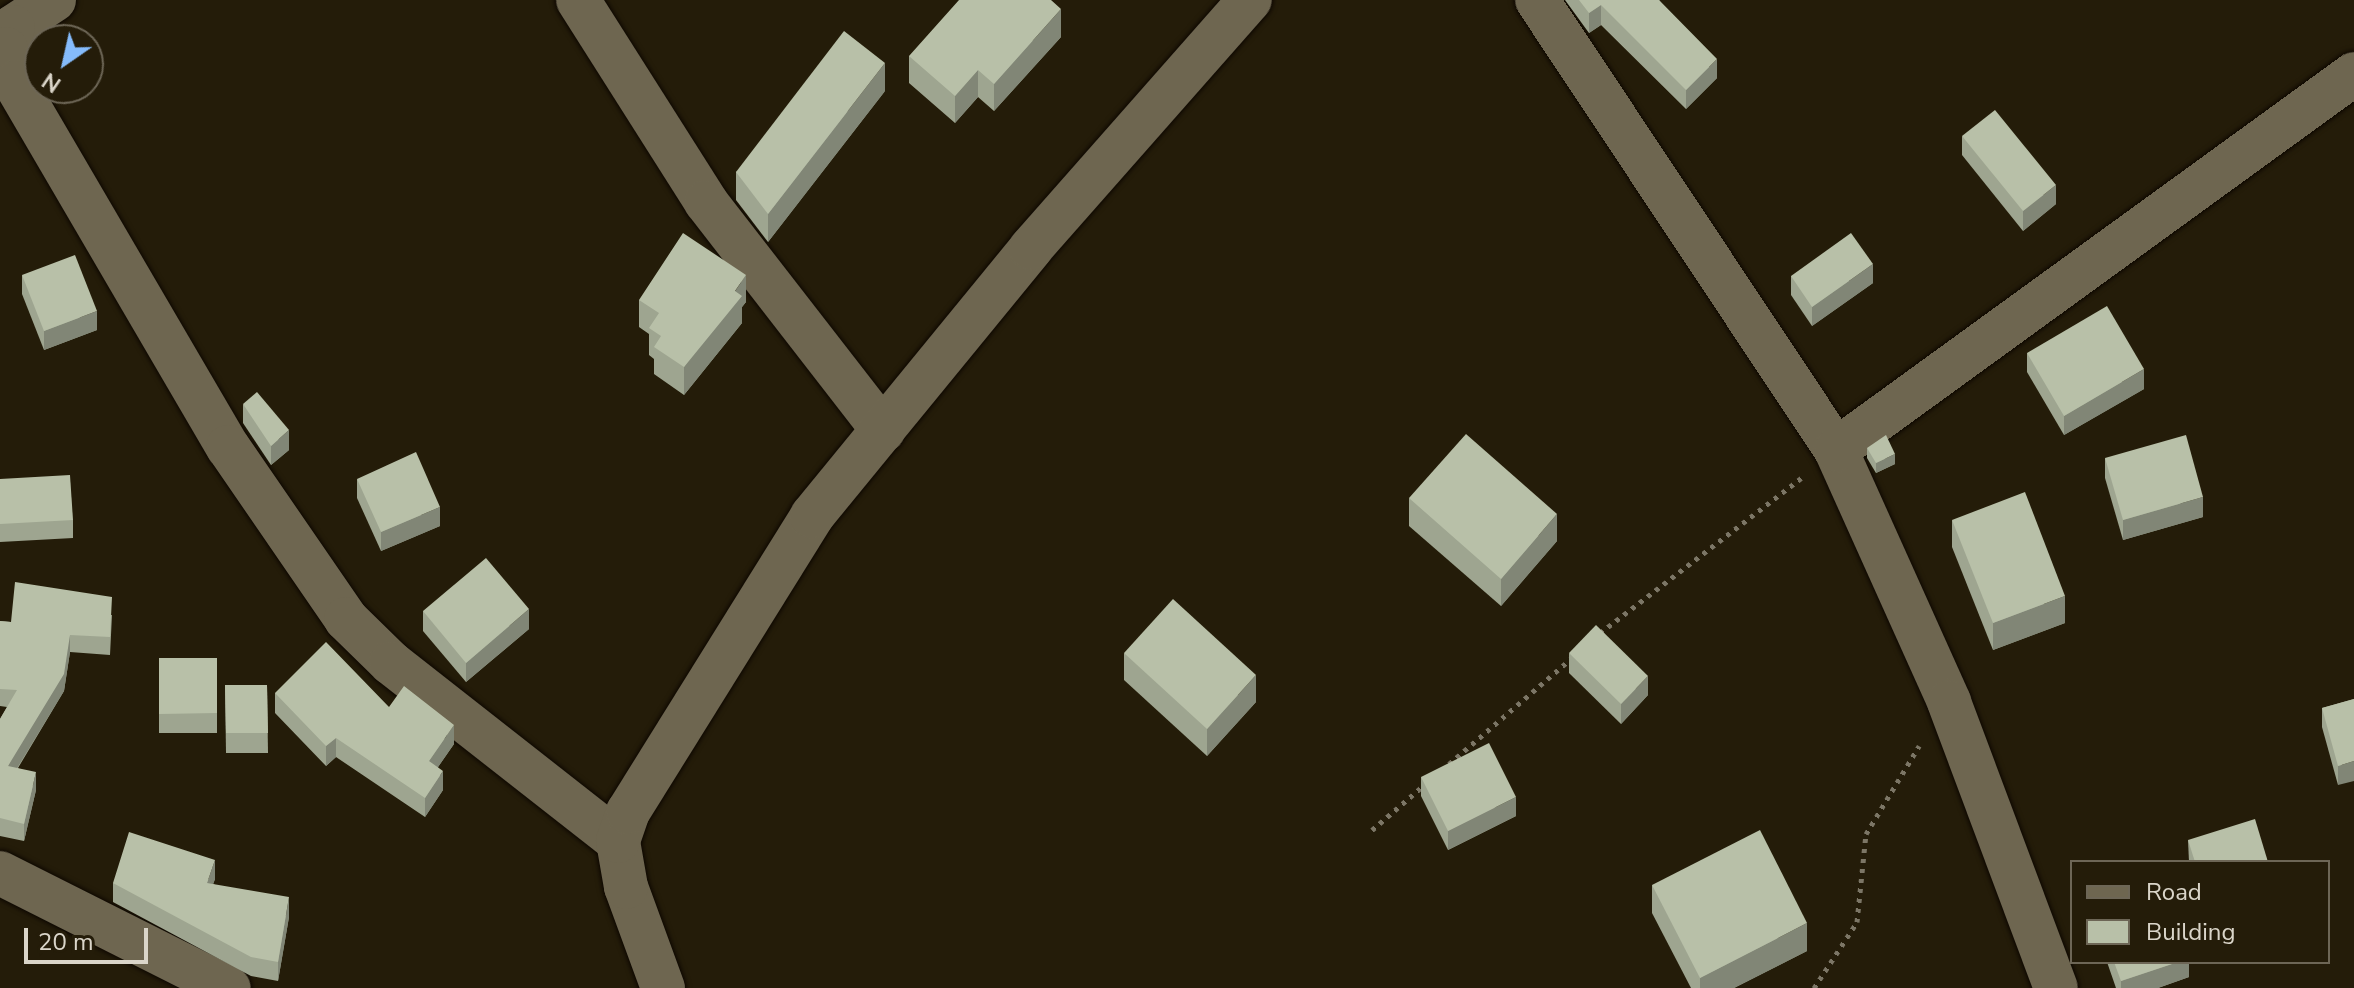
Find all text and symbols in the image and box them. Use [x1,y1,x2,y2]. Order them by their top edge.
north arrow [24,24,104,104]
text: N [36,65,67,99]
legend [2070,860,2330,964]
text: Road [2146,876,2202,908]
scale bar [28,912,152,962]
text: Building [2146,916,2236,948]
text: 20 m [38,926,94,958]

